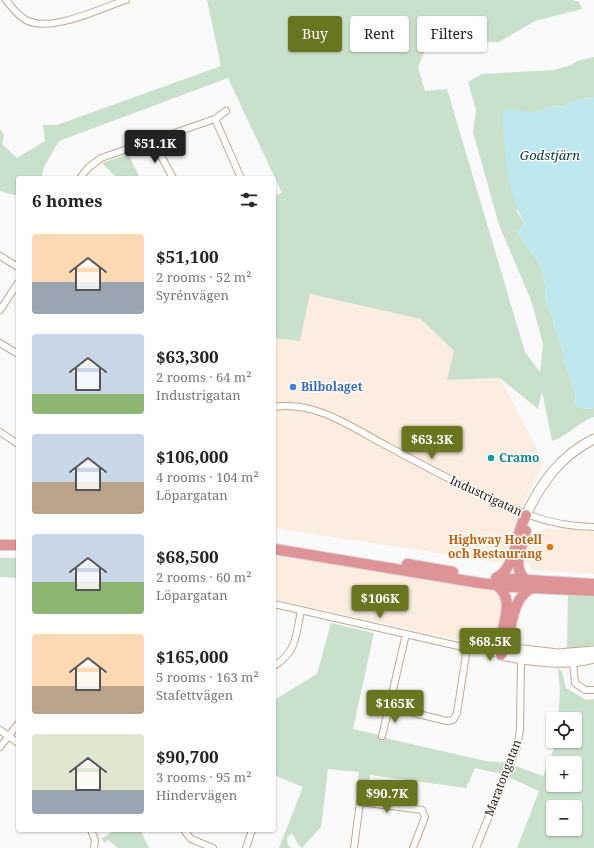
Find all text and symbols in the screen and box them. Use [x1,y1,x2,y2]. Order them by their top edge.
chip: Buy [288,16,342,52]
chip: Rent [350,16,409,52]
chip: Filters [417,16,487,52]
pin: $51.1K [122,130,188,164]
text: $51.1K [134,134,176,152]
water label: Godstjärn [520,146,580,164]
text: 6 homes [32,189,102,212]
icon: filters [238,189,260,211]
text: $51,100 [156,245,219,268]
icon: home [64,250,112,298]
text: 2 rooms · 52 m² [156,268,251,286]
text: Syrénvägen [156,286,229,304]
text: $63,300 [156,345,219,368]
icon: home [64,350,112,398]
text: 2 rooms · 64 m² [156,368,251,386]
place label: Bilbolaget [301,378,363,395]
marker: Bilbolaget [288,382,298,392]
text: Industrigatan [156,386,241,404]
pin: $63.3K [399,426,465,460]
text: $63.3K [411,430,453,448]
text: $106,000 [156,445,228,468]
place label: Cramo [499,449,539,466]
icon: home [64,450,112,498]
marker: Cramo [486,453,496,463]
text: 4 rooms · 104 m² [156,468,259,486]
street label: Industrigatan [447,471,525,520]
text: Löpargatan [156,486,228,504]
place label: Highway Hotell och Restaurang [448,531,543,562]
marker: Highway Hotell och Restaurang [545,542,555,552]
text: $68,500 [156,545,219,568]
icon: home [64,550,112,598]
text: 2 rooms · 60 m² [156,568,251,586]
pin: $106K [352,585,408,619]
text: Löpargatan [156,586,228,604]
text: $106K [361,589,399,607]
pin: $68.5K [457,628,523,662]
text: $68.5K [469,632,511,650]
text: $165,000 [156,645,228,668]
icon: home [64,650,112,698]
text: 5 rooms · 163 m² [156,668,259,686]
text: Stafettvägen [156,686,233,704]
pin: $165K [367,690,423,724]
text: $165K [376,694,414,712]
map controls [546,712,582,836]
button: locate [546,712,582,748]
street label: Maratongatan [480,737,525,819]
text: $90,700 [156,745,219,768]
icon: home [64,750,112,798]
button: + [546,756,582,792]
text: 3 rooms · 95 m² [156,768,251,786]
pin: $90.7K [354,780,420,814]
text: $90.7K [366,784,408,802]
text: Hindervägen [156,786,237,804]
button: − [546,800,582,836]

